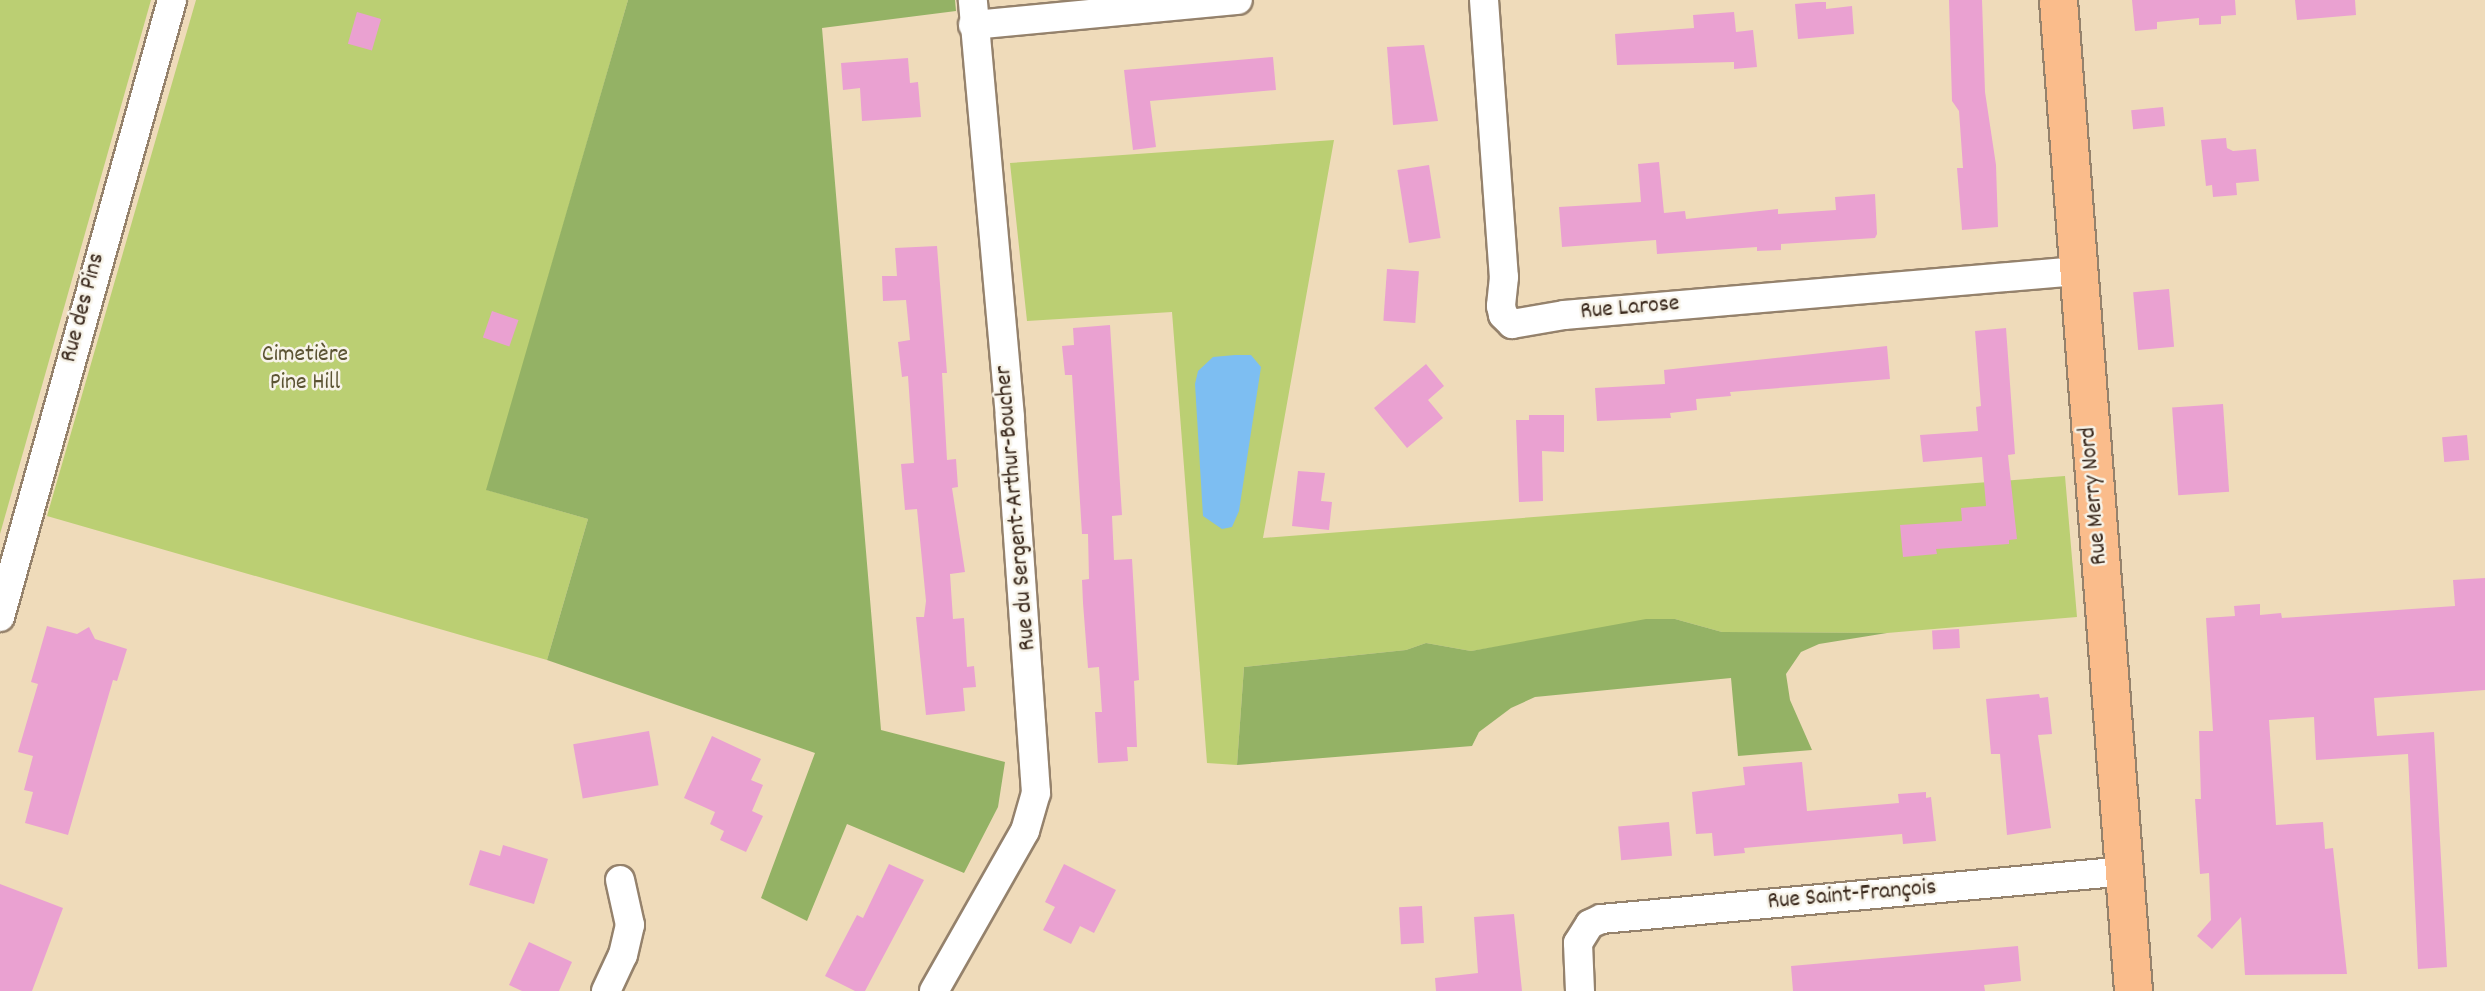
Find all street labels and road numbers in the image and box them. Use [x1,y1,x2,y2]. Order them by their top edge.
street label: Rue des Pins [56,250,112,366]
street label: Rue Larose [1579,290,1681,328]
street label: Rue du Sergent-Arthur-Boucher [990,364,1044,652]
street label: Rue Merry Nord [2075,426,2115,566]
street label: Rue Saint-François [1766,874,1938,918]

